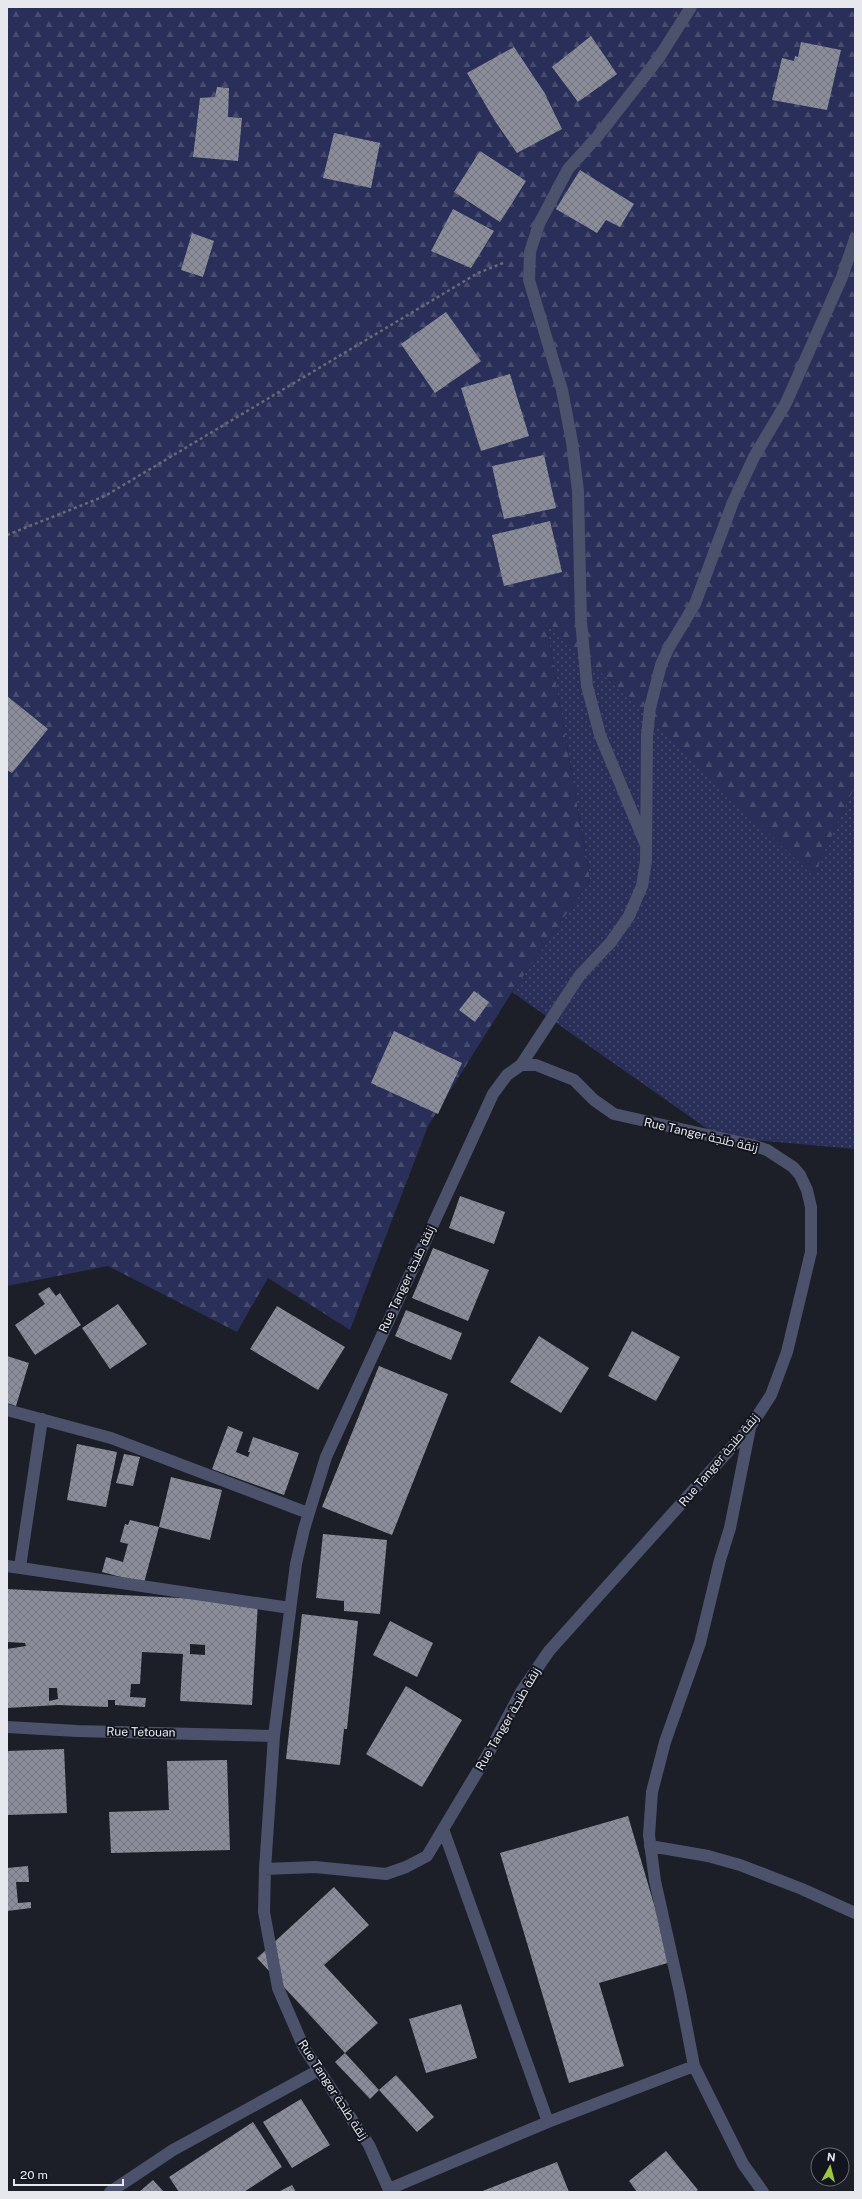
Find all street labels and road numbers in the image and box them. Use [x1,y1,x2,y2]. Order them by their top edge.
street label: Rue Tanger زنقة طنجة [643,1115,759,1155]
street label: Rue Tanger زنقة طنجة [376,1223,438,1335]
street label: Rue Tanger زنقة طنجة [676,1411,762,1509]
street label: Rue Tanger زنقة طنجة [473,1665,543,1773]
street label: Rue Tetouan [106,1724,176,1740]
street label: Rue Tanger زنقة طنجة [295,2037,371,2143]

